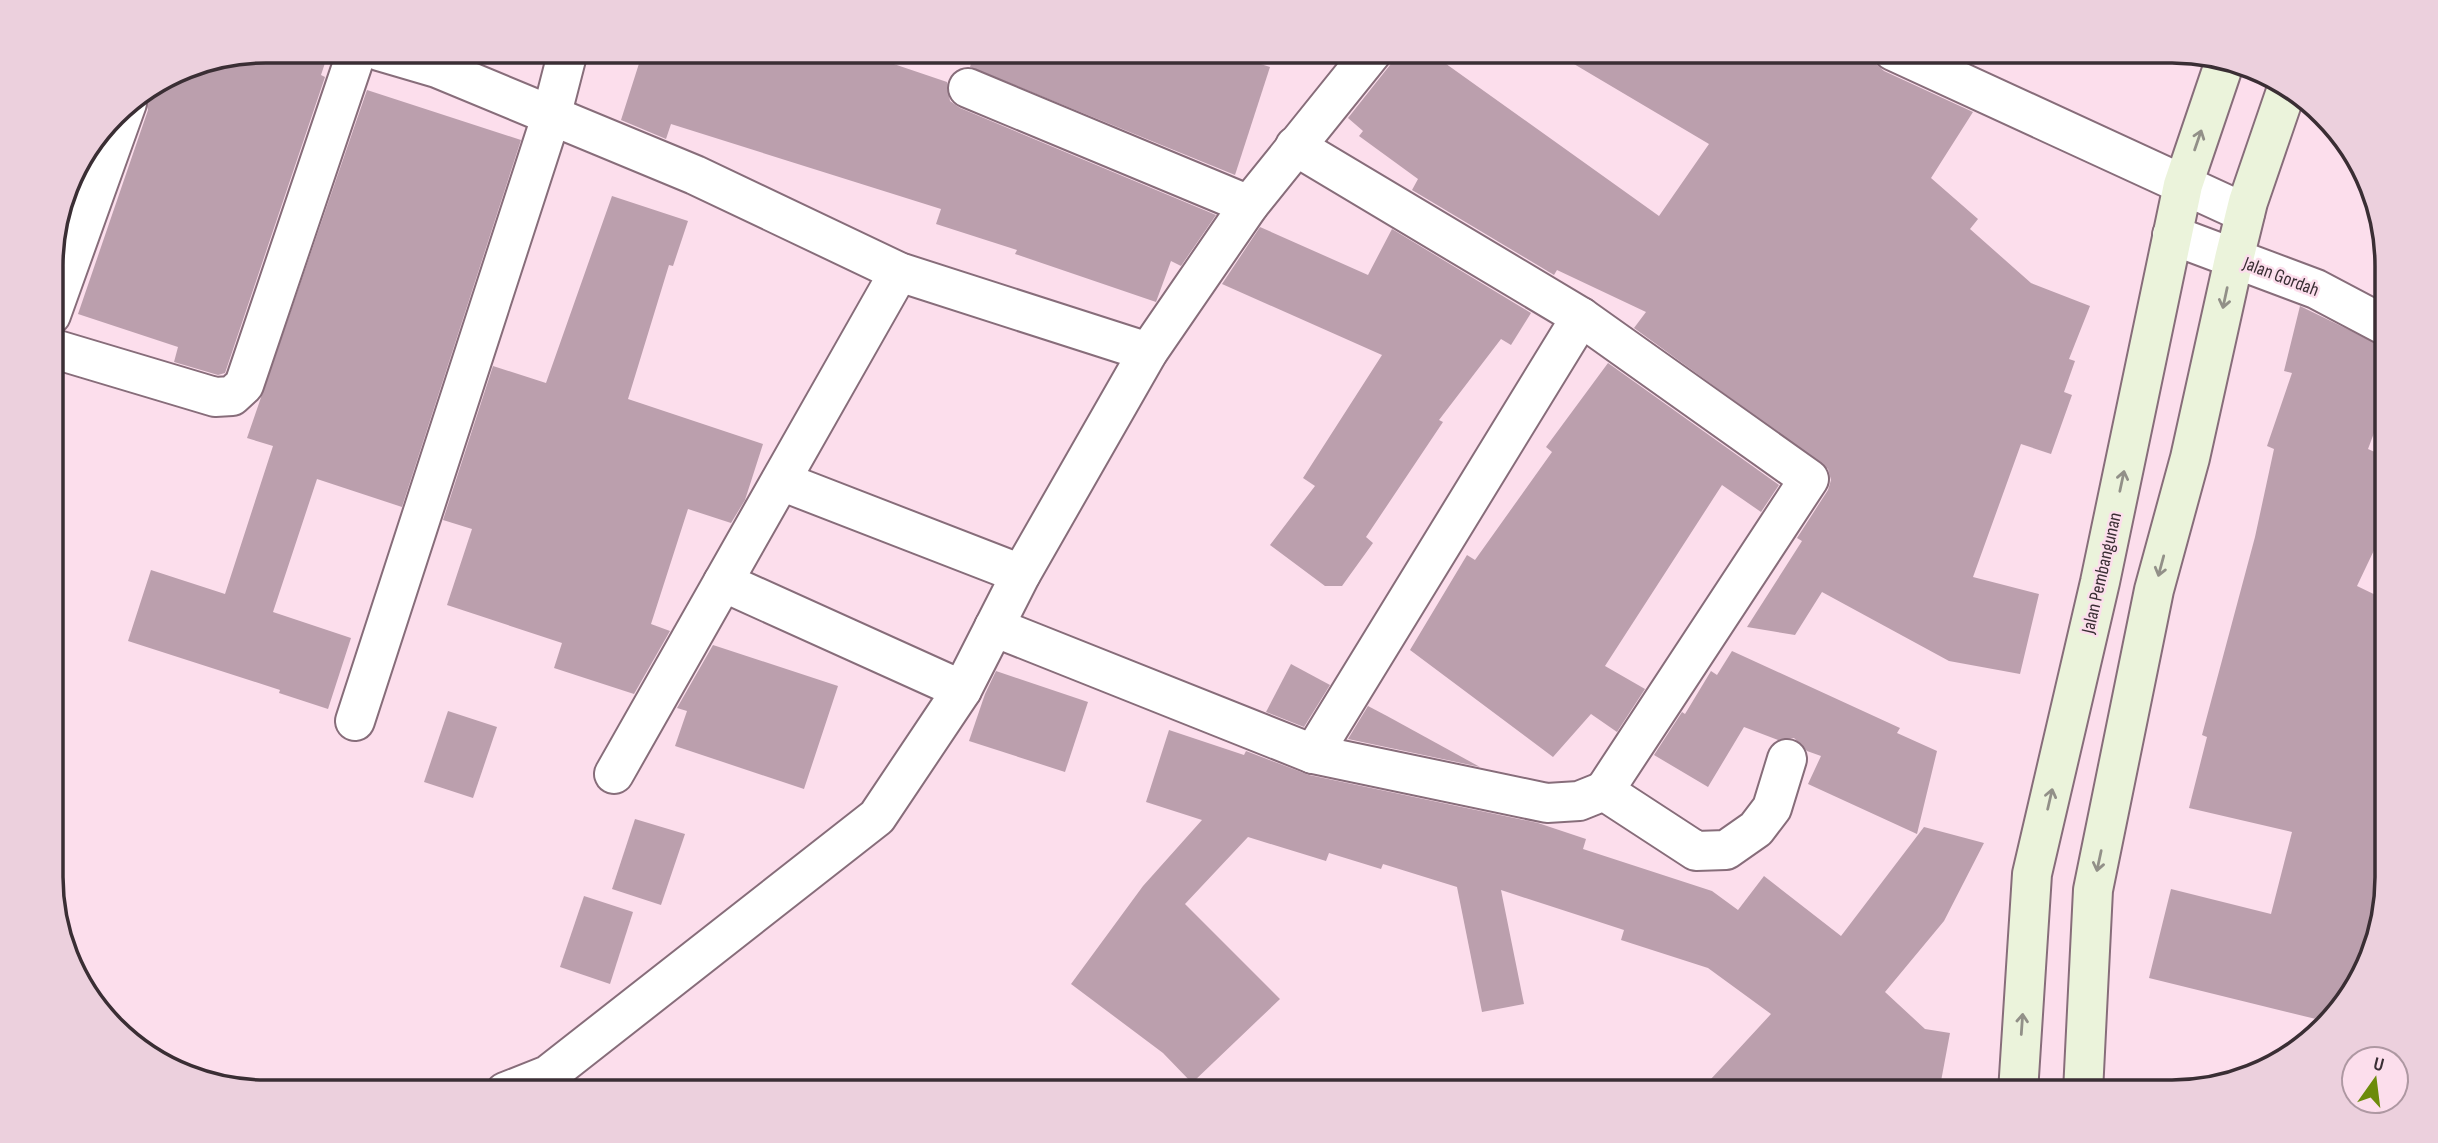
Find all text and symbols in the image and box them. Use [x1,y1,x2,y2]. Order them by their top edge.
one-way arrow [2192,129,2205,151]
street label: Jalan Gordah [2239,252,2322,302]
one-way arrow [2218,286,2232,309]
one-way arrow [2116,470,2130,493]
street label: Jalan Pembangunan [2077,510,2127,637]
one-way arrow [2153,555,2166,577]
one-way arrow [2044,788,2057,811]
one-way arrow [2091,849,2105,872]
one-way arrow [2016,1013,2029,1036]
north arrow [2340,1045,2410,1115]
text: U [2371,1053,2386,1077]

